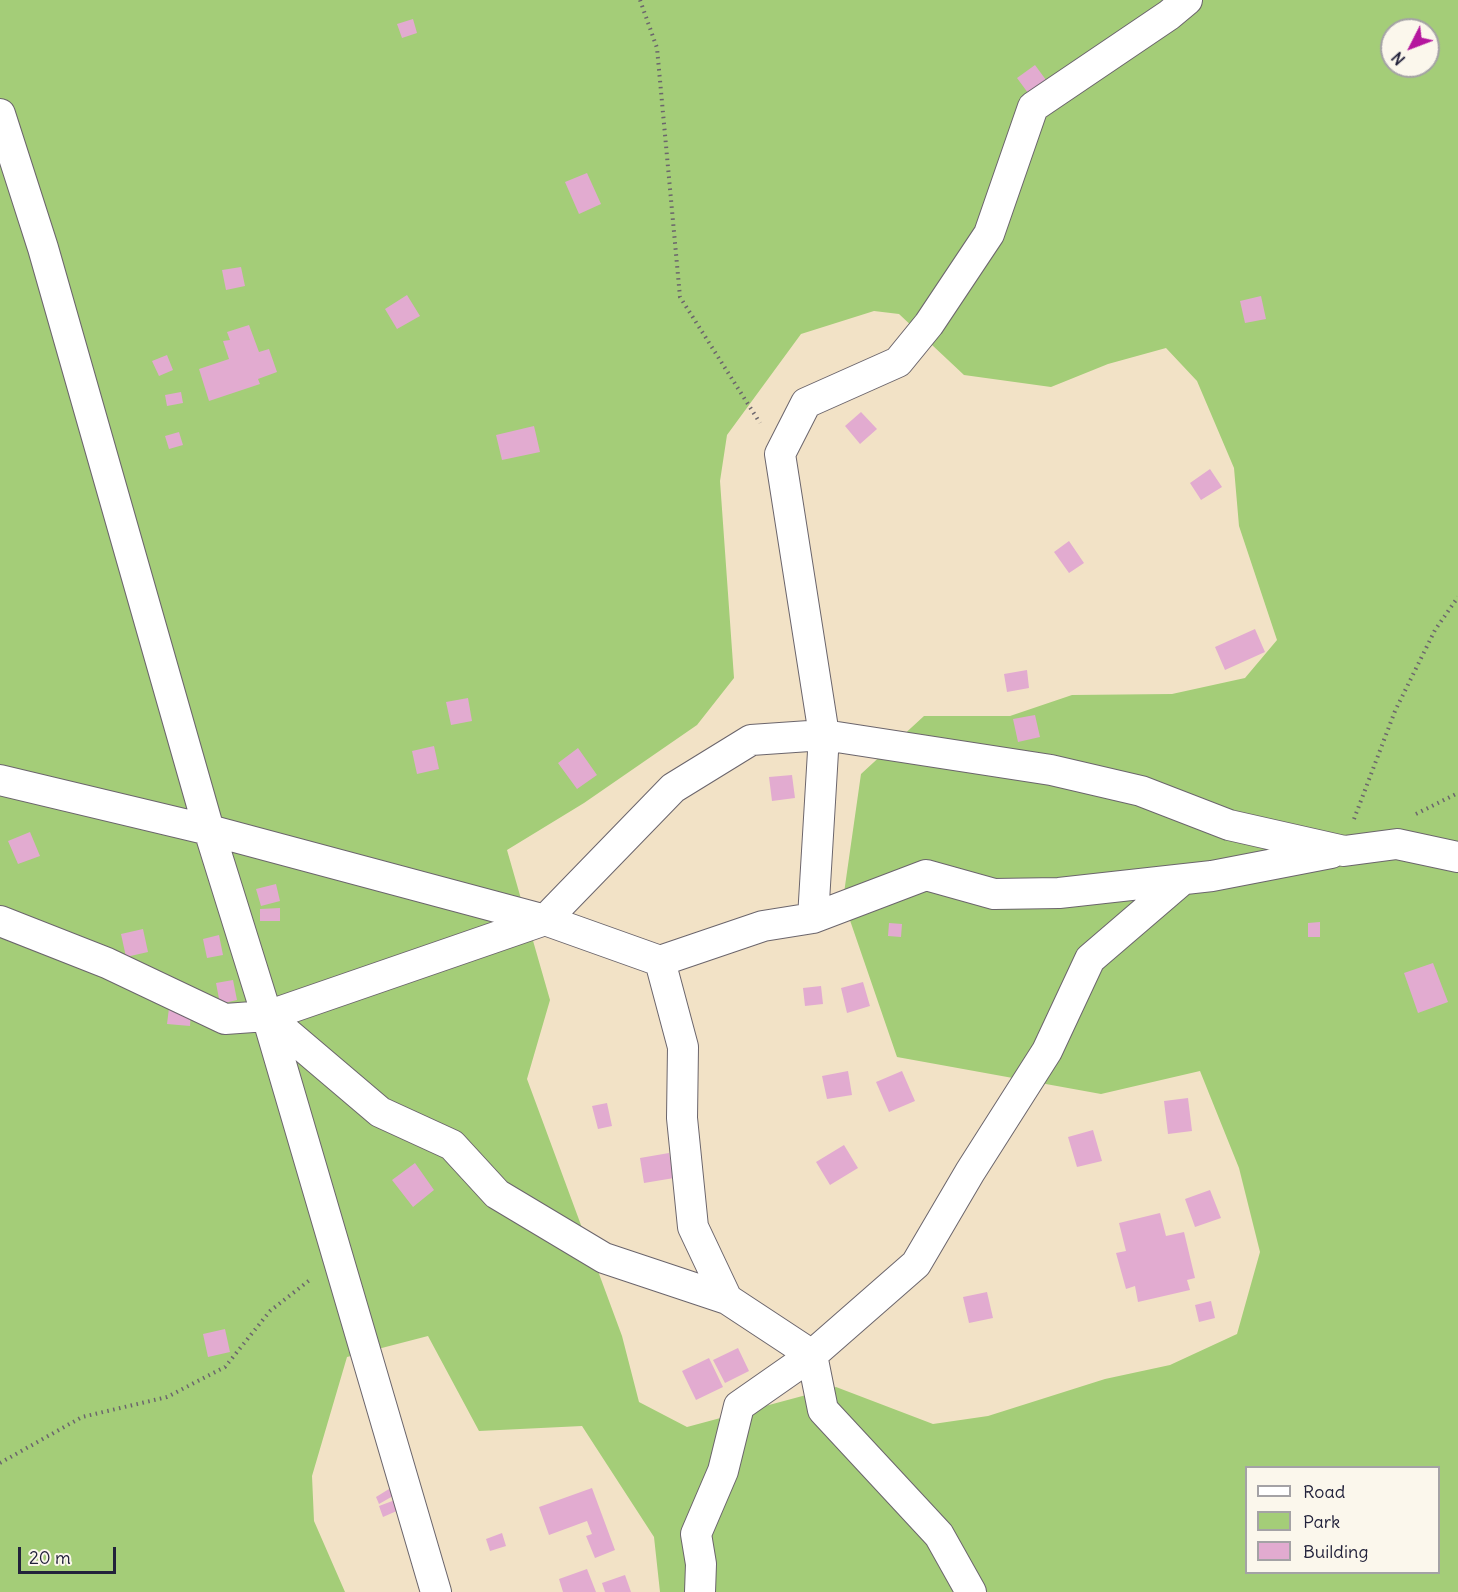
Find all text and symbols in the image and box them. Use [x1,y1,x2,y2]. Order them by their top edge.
north arrow [1380,18,1440,78]
text: N [1387,48,1409,70]
legend [1245,1466,1440,1574]
text: Road [1303,1480,1345,1503]
text: Park [1303,1510,1340,1533]
scale bar [21,1535,118,1573]
text: Building [1303,1540,1368,1563]
text: 20 m [29,1546,71,1569]

